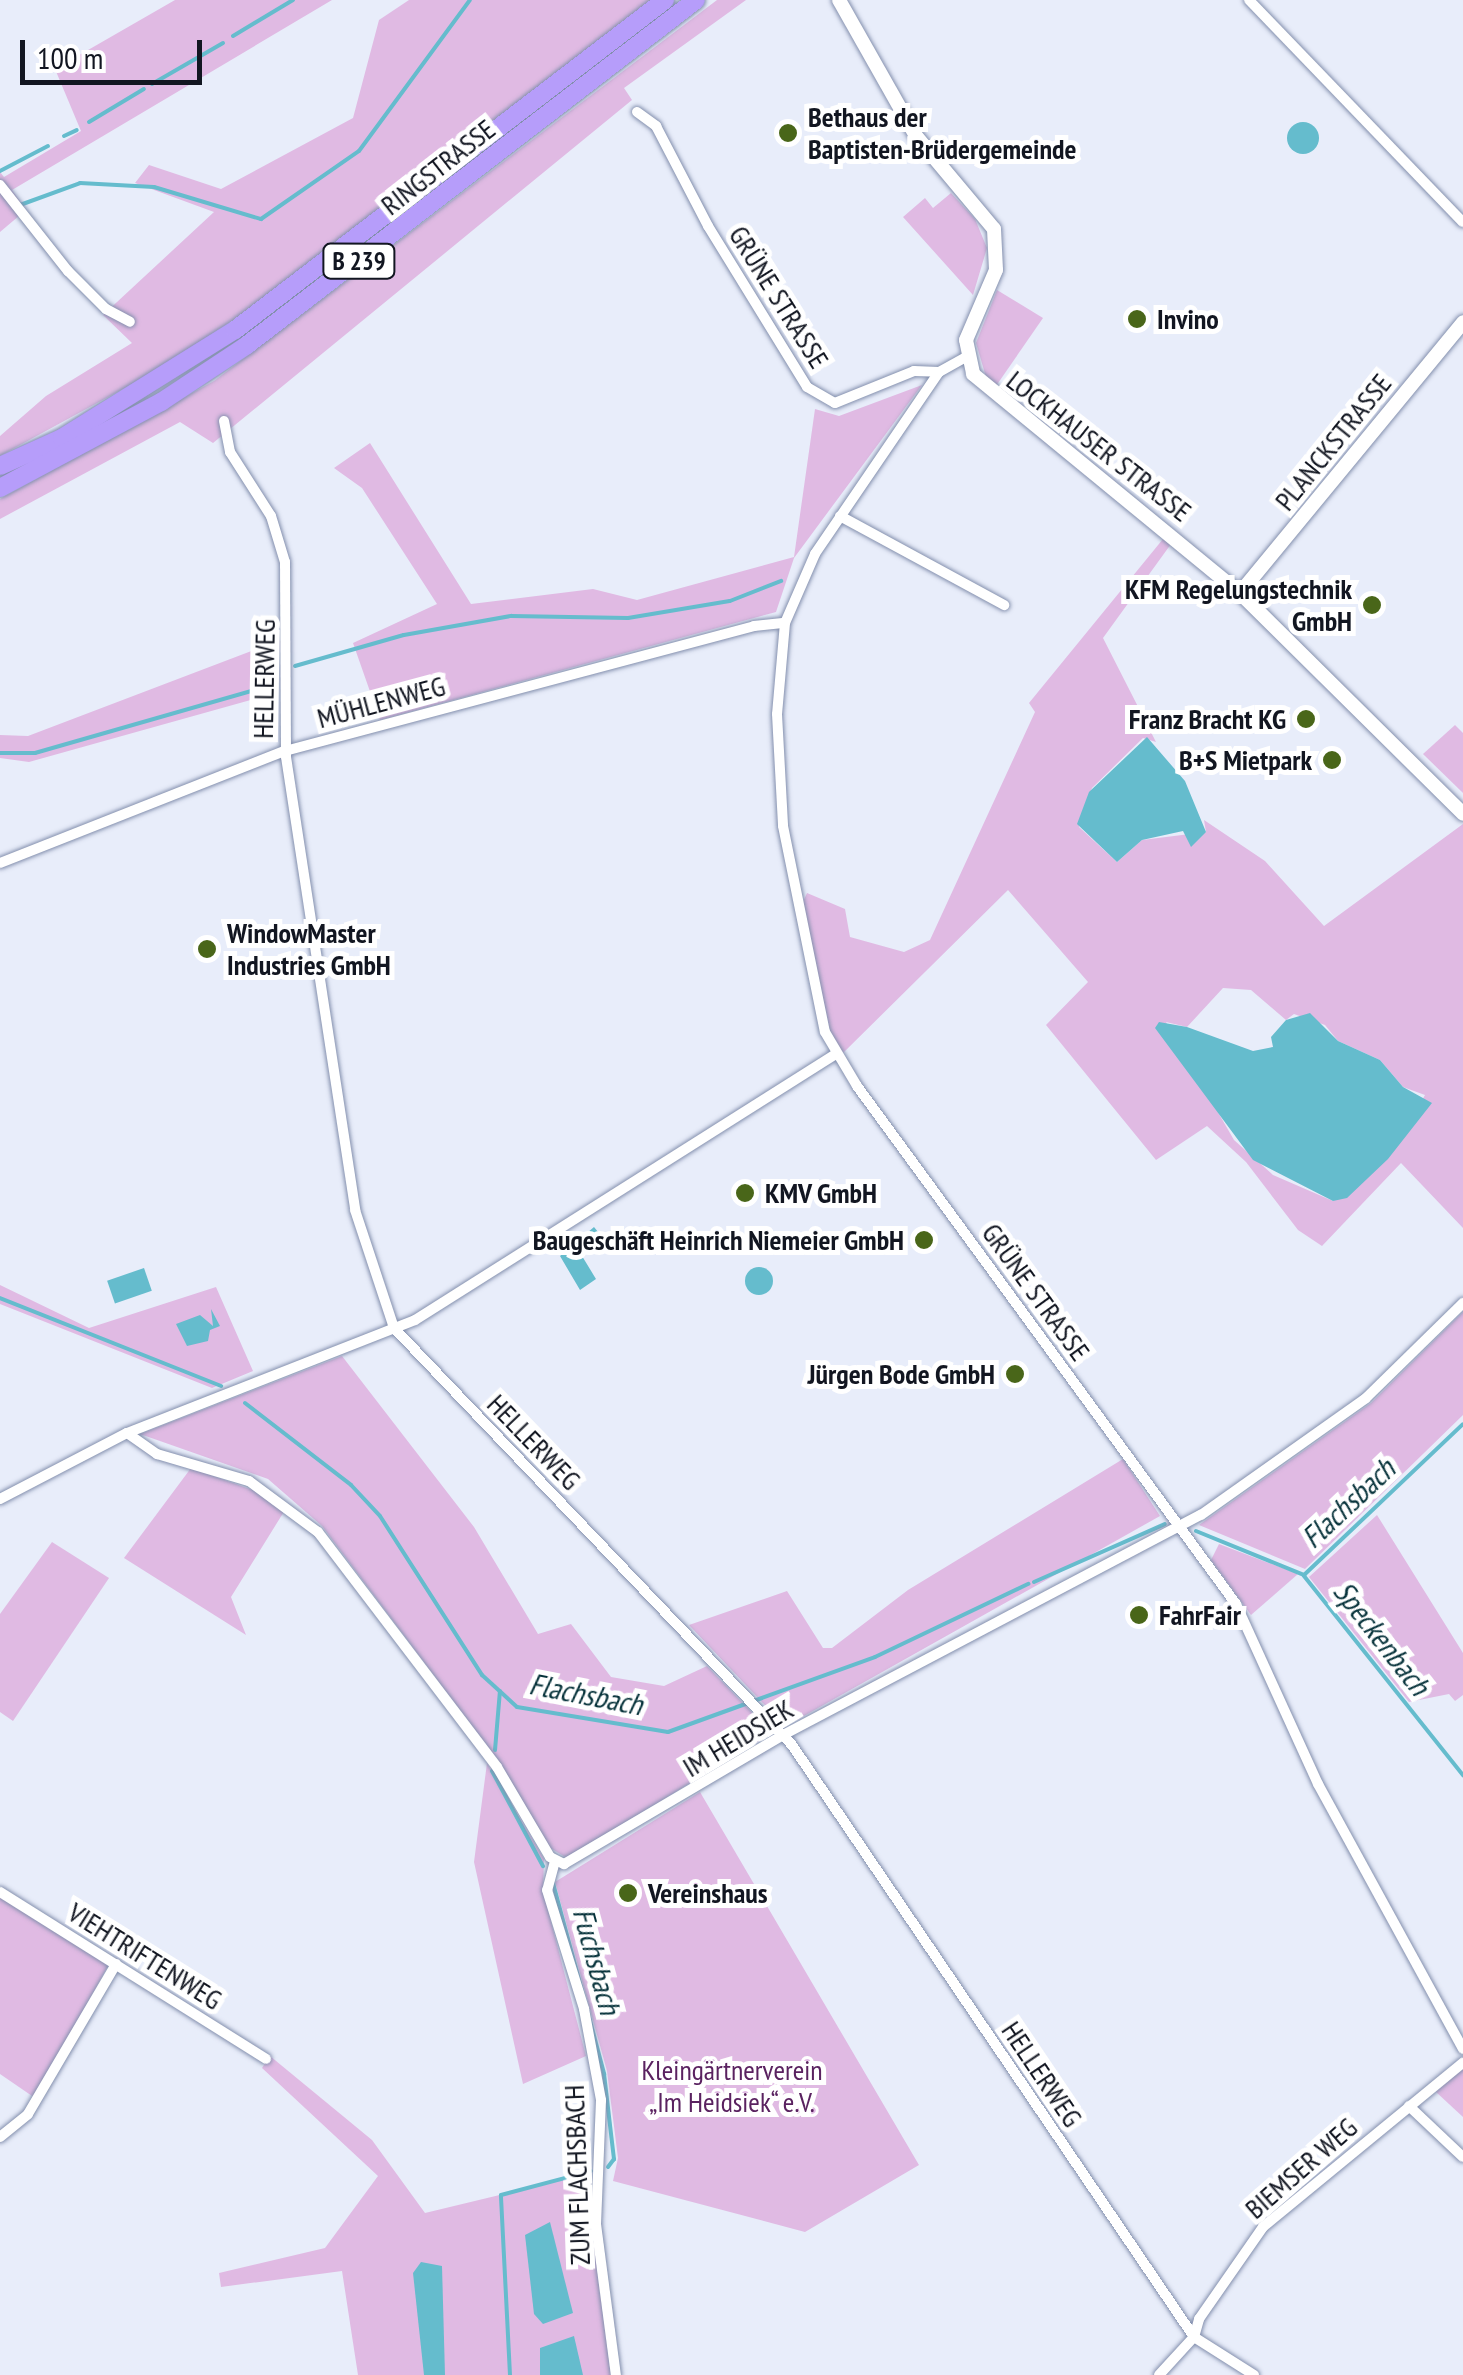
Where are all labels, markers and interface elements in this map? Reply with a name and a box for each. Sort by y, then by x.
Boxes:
scale bar [25,20,208,82]
text: 100 m [37,38,103,77]
place label: Bethaus der Baptisten-Brüdergemeinde [808,100,1076,166]
street label: RINGSTRASSE [374,112,502,222]
marker: Bethaus der Baptisten-Brüdergemeinde [777,122,799,144]
street label: GRÜNE STRASSE [722,220,836,374]
road number: B 239 [322,241,396,281]
place label: Invino [1157,302,1219,336]
marker: Invino [1126,308,1148,330]
street label: LOCKHAUSER STRASSE [1000,364,1198,528]
street label: PLANCKSTRASSE [1268,367,1398,517]
place label: KFM Regelungstechnik GmbH [1125,572,1352,638]
marker: KFM Regelungstechnik GmbH [1361,594,1383,616]
street label: HELLERWEG [246,619,282,739]
street label: MÜHLENWEG [314,669,448,735]
place label: Franz Bracht KG [1128,702,1286,736]
marker: Franz Bracht KG [1295,708,1317,730]
place label: B+S Mietpark [1179,743,1312,777]
marker: B+S Mietpark [1321,749,1343,771]
place label: WindowMaster Industries GmbH [227,916,391,982]
marker: WindowMaster Industries GmbH [196,938,218,960]
place label: KMV GmbH [765,1176,878,1210]
marker: KMV GmbH [734,1182,756,1204]
street label: GRÜNE STRASSE [975,1217,1097,1367]
place label: Baugeschäft Heinrich Niemeier GmbH [532,1223,904,1257]
marker: Baugeschäft Heinrich Niemeier GmbH [913,1229,935,1251]
place label: Jürgen Bode GmbH [807,1357,995,1391]
marker: Jürgen Bode GmbH [1004,1363,1026,1385]
street label: HELLERWEG [480,1387,588,1497]
water label: Flachsbach [1294,1451,1402,1555]
water label: Speckenbach [1326,1574,1438,1702]
place label: FahrFair [1159,1598,1241,1632]
marker: FahrFair [1128,1604,1150,1626]
water label: Flachsbach [526,1665,646,1723]
street label: IM HEIDSIEK [677,1692,799,1784]
place label: Vereinshaus [648,1876,768,1910]
marker: Vereinshaus [617,1882,639,1904]
street label: VIEHTRIFTENWEG [62,1895,228,2017]
water label: Fuchsbach [566,1904,628,2018]
street label: HELLERWEG [995,2015,1089,2133]
park label: Kleingärtnerverein „Im Heidsiek“ e.V. [641,2053,823,2119]
street label: ZUM FLACHSBACH [557,2084,597,2266]
street label: BIEMSER WEG [1238,2110,1364,2226]

